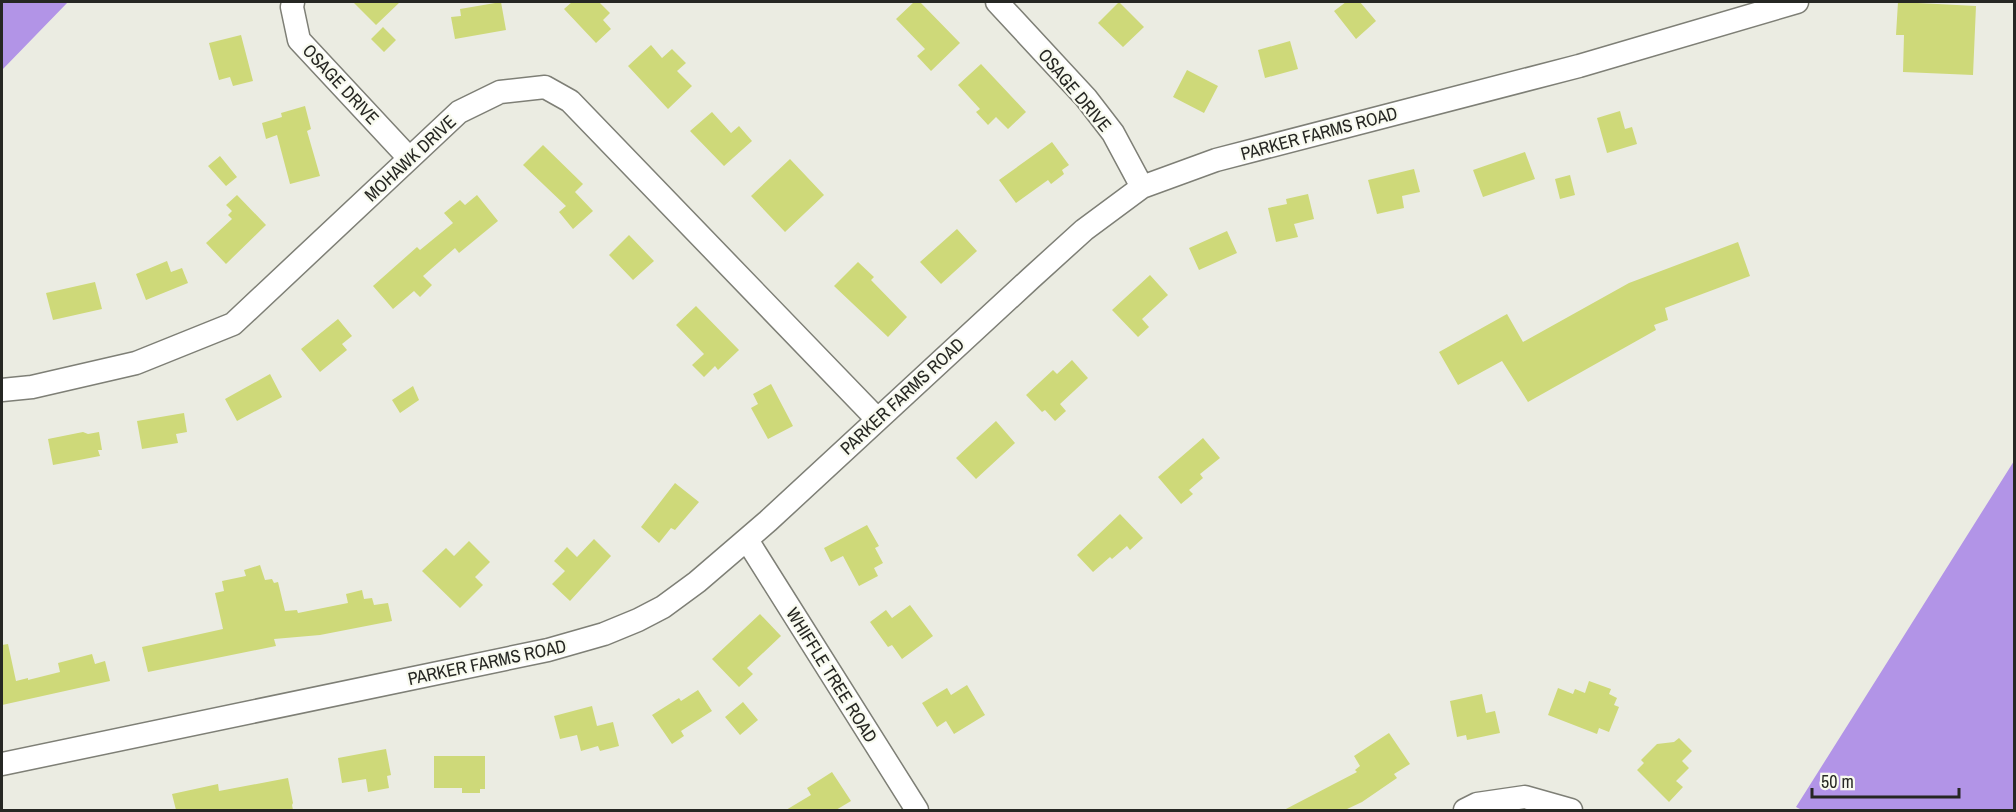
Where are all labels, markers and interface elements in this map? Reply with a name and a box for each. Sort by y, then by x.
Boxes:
street label: OSAGE DRIVE [297,38,385,130]
street label: OSAGE DRIVE [1033,43,1117,137]
street label: PARKER FARMS ROAD [1238,100,1400,166]
street label: MOHAWK DRIVE [359,109,461,207]
street label: PARKER FARMS ROAD [834,332,970,460]
street label: WHIFFLE TREE ROAD [780,603,884,747]
street label: PARKER FARMS ROAD [405,633,569,691]
scale bar [1812,761,1959,799]
text: 50 m [1821,769,1854,794]

